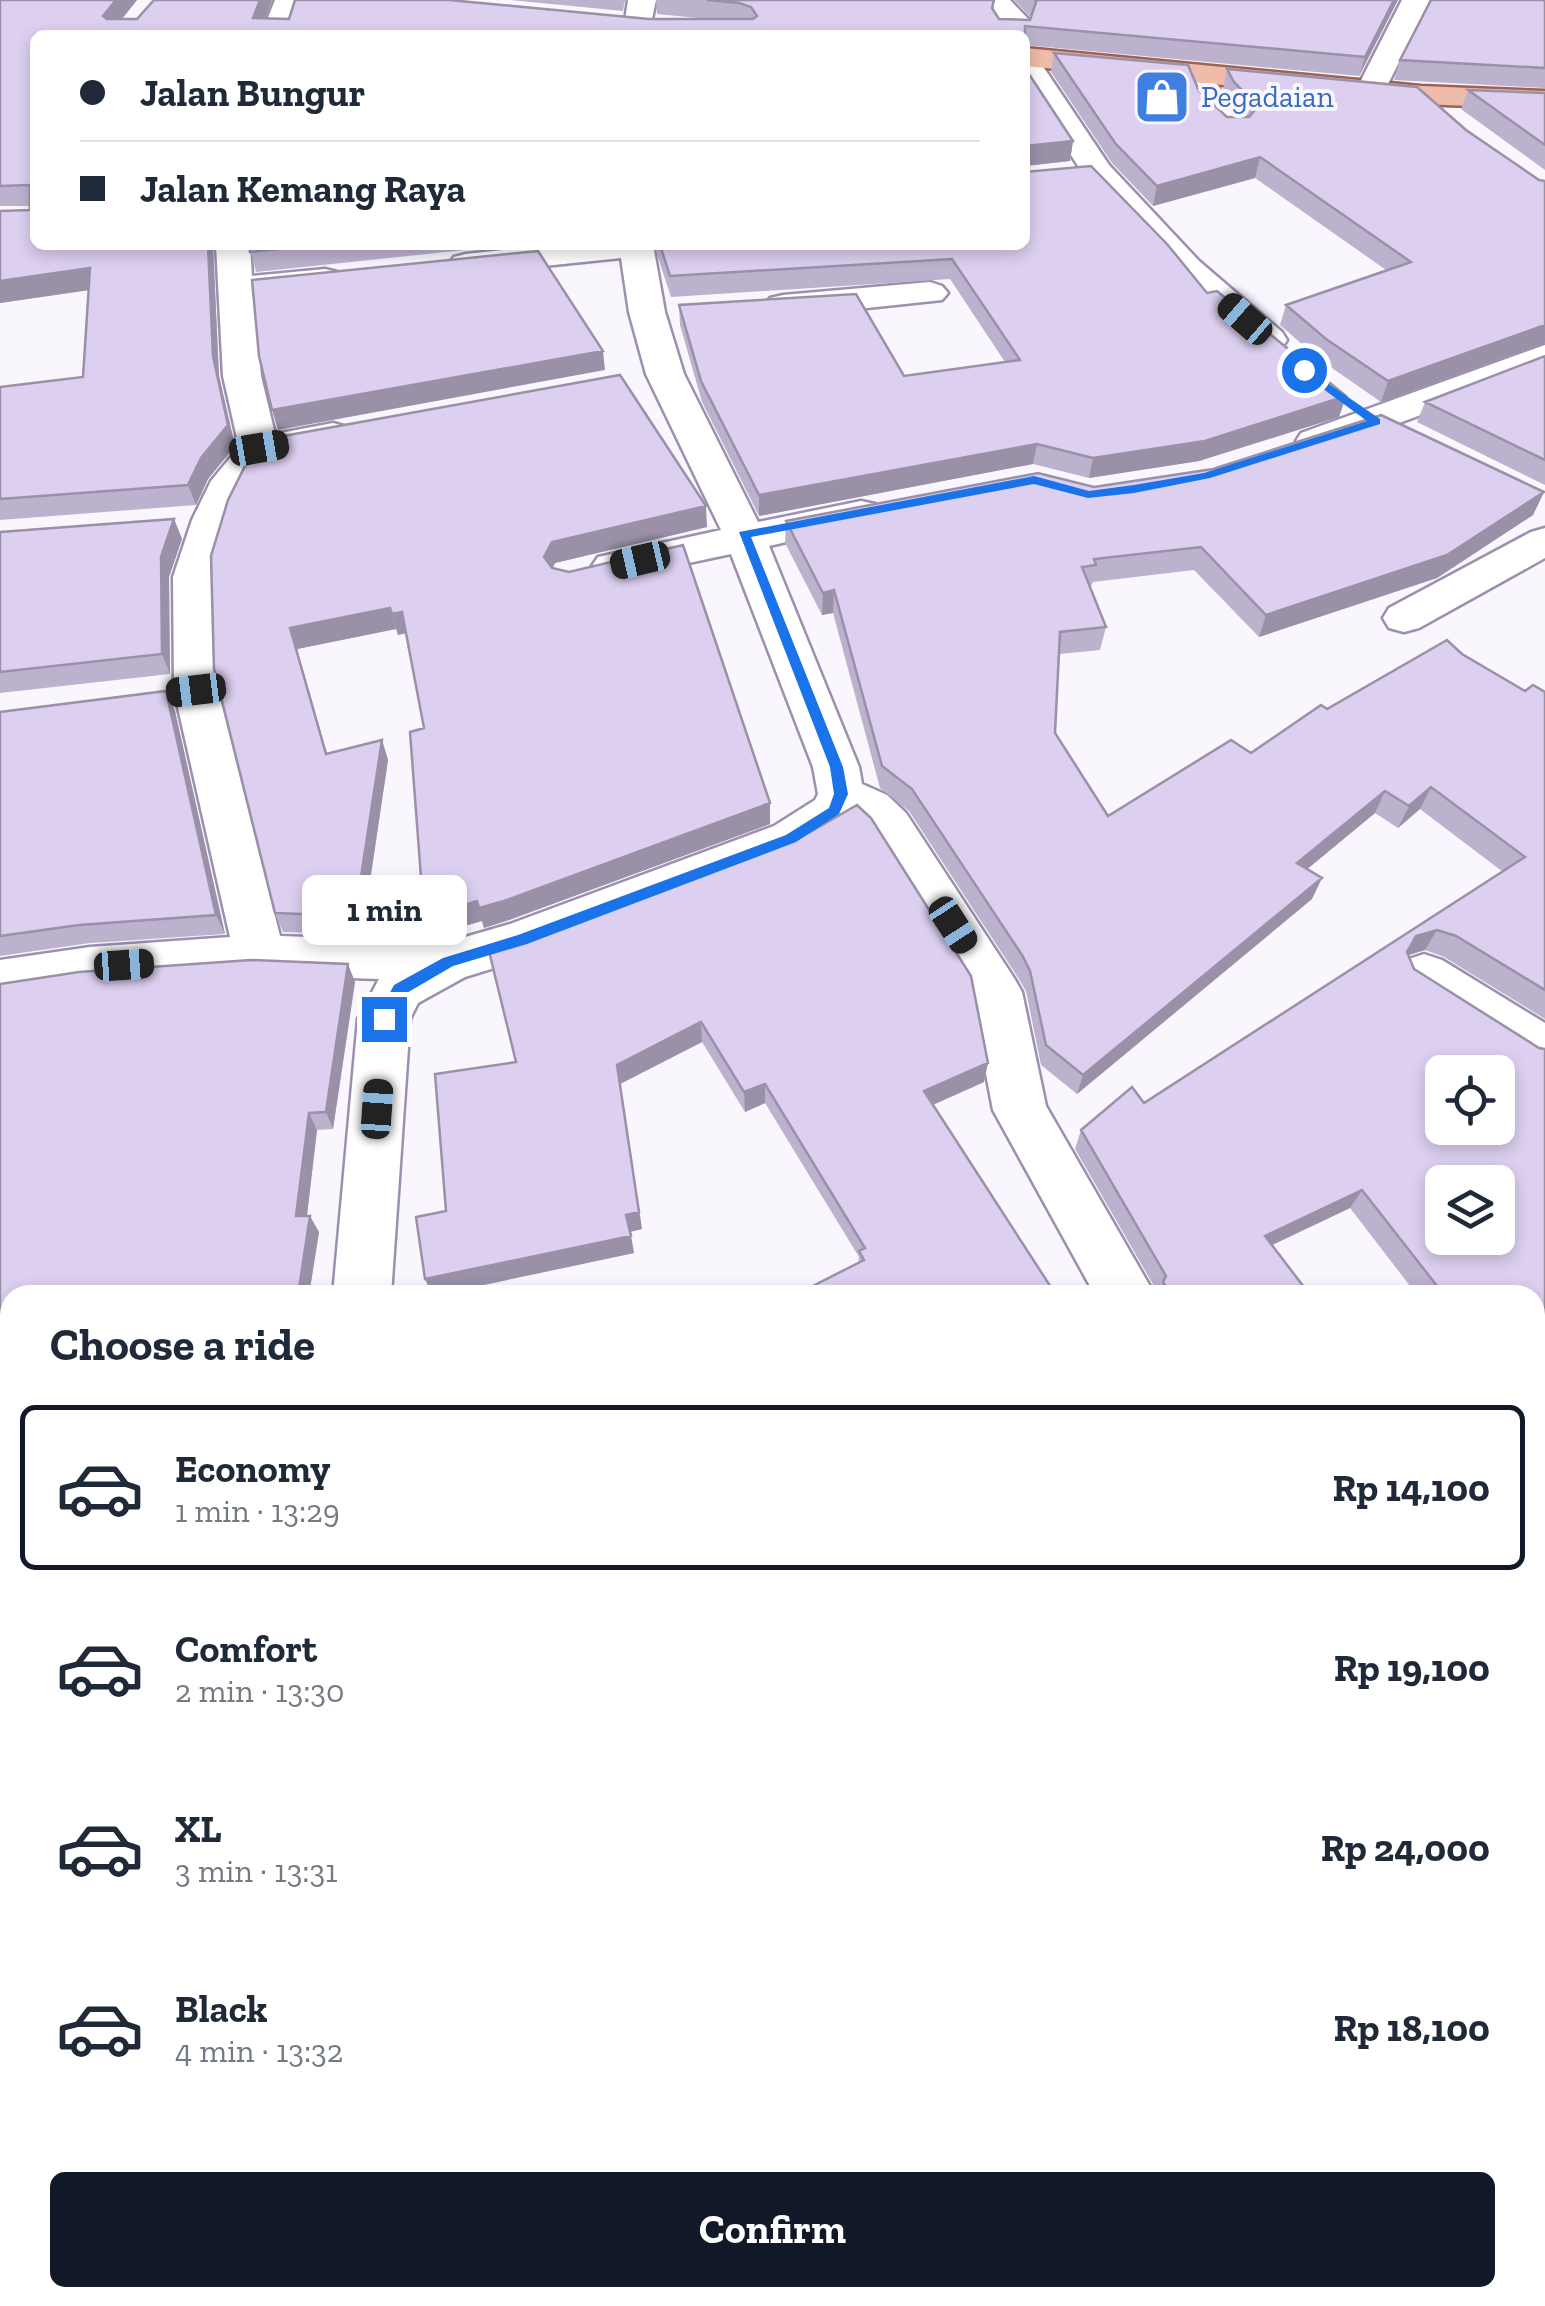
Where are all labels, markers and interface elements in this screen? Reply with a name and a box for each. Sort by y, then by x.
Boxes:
shop icon: Pegadaian [1132,67,1192,127]
text: Jalan Bungur [140,70,365,116]
place label: Pegadaian [1201,79,1334,115]
text: Jalan Kemang Raya [140,166,466,212]
car [1213,288,1277,350]
route start [1282,348,1327,393]
car [227,428,291,468]
car [607,539,673,581]
car [164,671,228,709]
callout: 1 min [302,874,466,944]
text: 1 min [347,891,422,929]
car [924,892,982,958]
car [93,948,155,982]
route end [362,997,407,1042]
map controls [1425,1055,1515,1255]
button: locate [1425,1055,1515,1145]
car [360,1078,394,1140]
button: layers [1425,1165,1515,1255]
text: Choose a ride [50,1318,315,1372]
icon: car [55,1443,145,1533]
text: Economy [175,1446,330,1492]
text: Rp 14,100 [1332,1465,1490,1511]
text: 1 min · 13:29 [175,1492,340,1530]
icon: car [55,1623,145,1713]
text: Comfort [175,1626,317,1672]
text: Rp 19,100 [1334,1645,1490,1691]
text: 2 min · 13:30 [175,1672,344,1710]
icon: car [55,1803,145,1893]
text: XL [175,1806,222,1852]
text: Rp 24,000 [1321,1825,1490,1871]
text: 3 min · 13:31 [175,1852,337,1890]
icon: car [55,1983,145,2073]
text: Black [175,1986,268,2032]
text: Rp 18,100 [1334,2005,1490,2051]
text: 4 min · 13:32 [175,2032,343,2070]
button: Confirm [50,2172,1495,2287]

